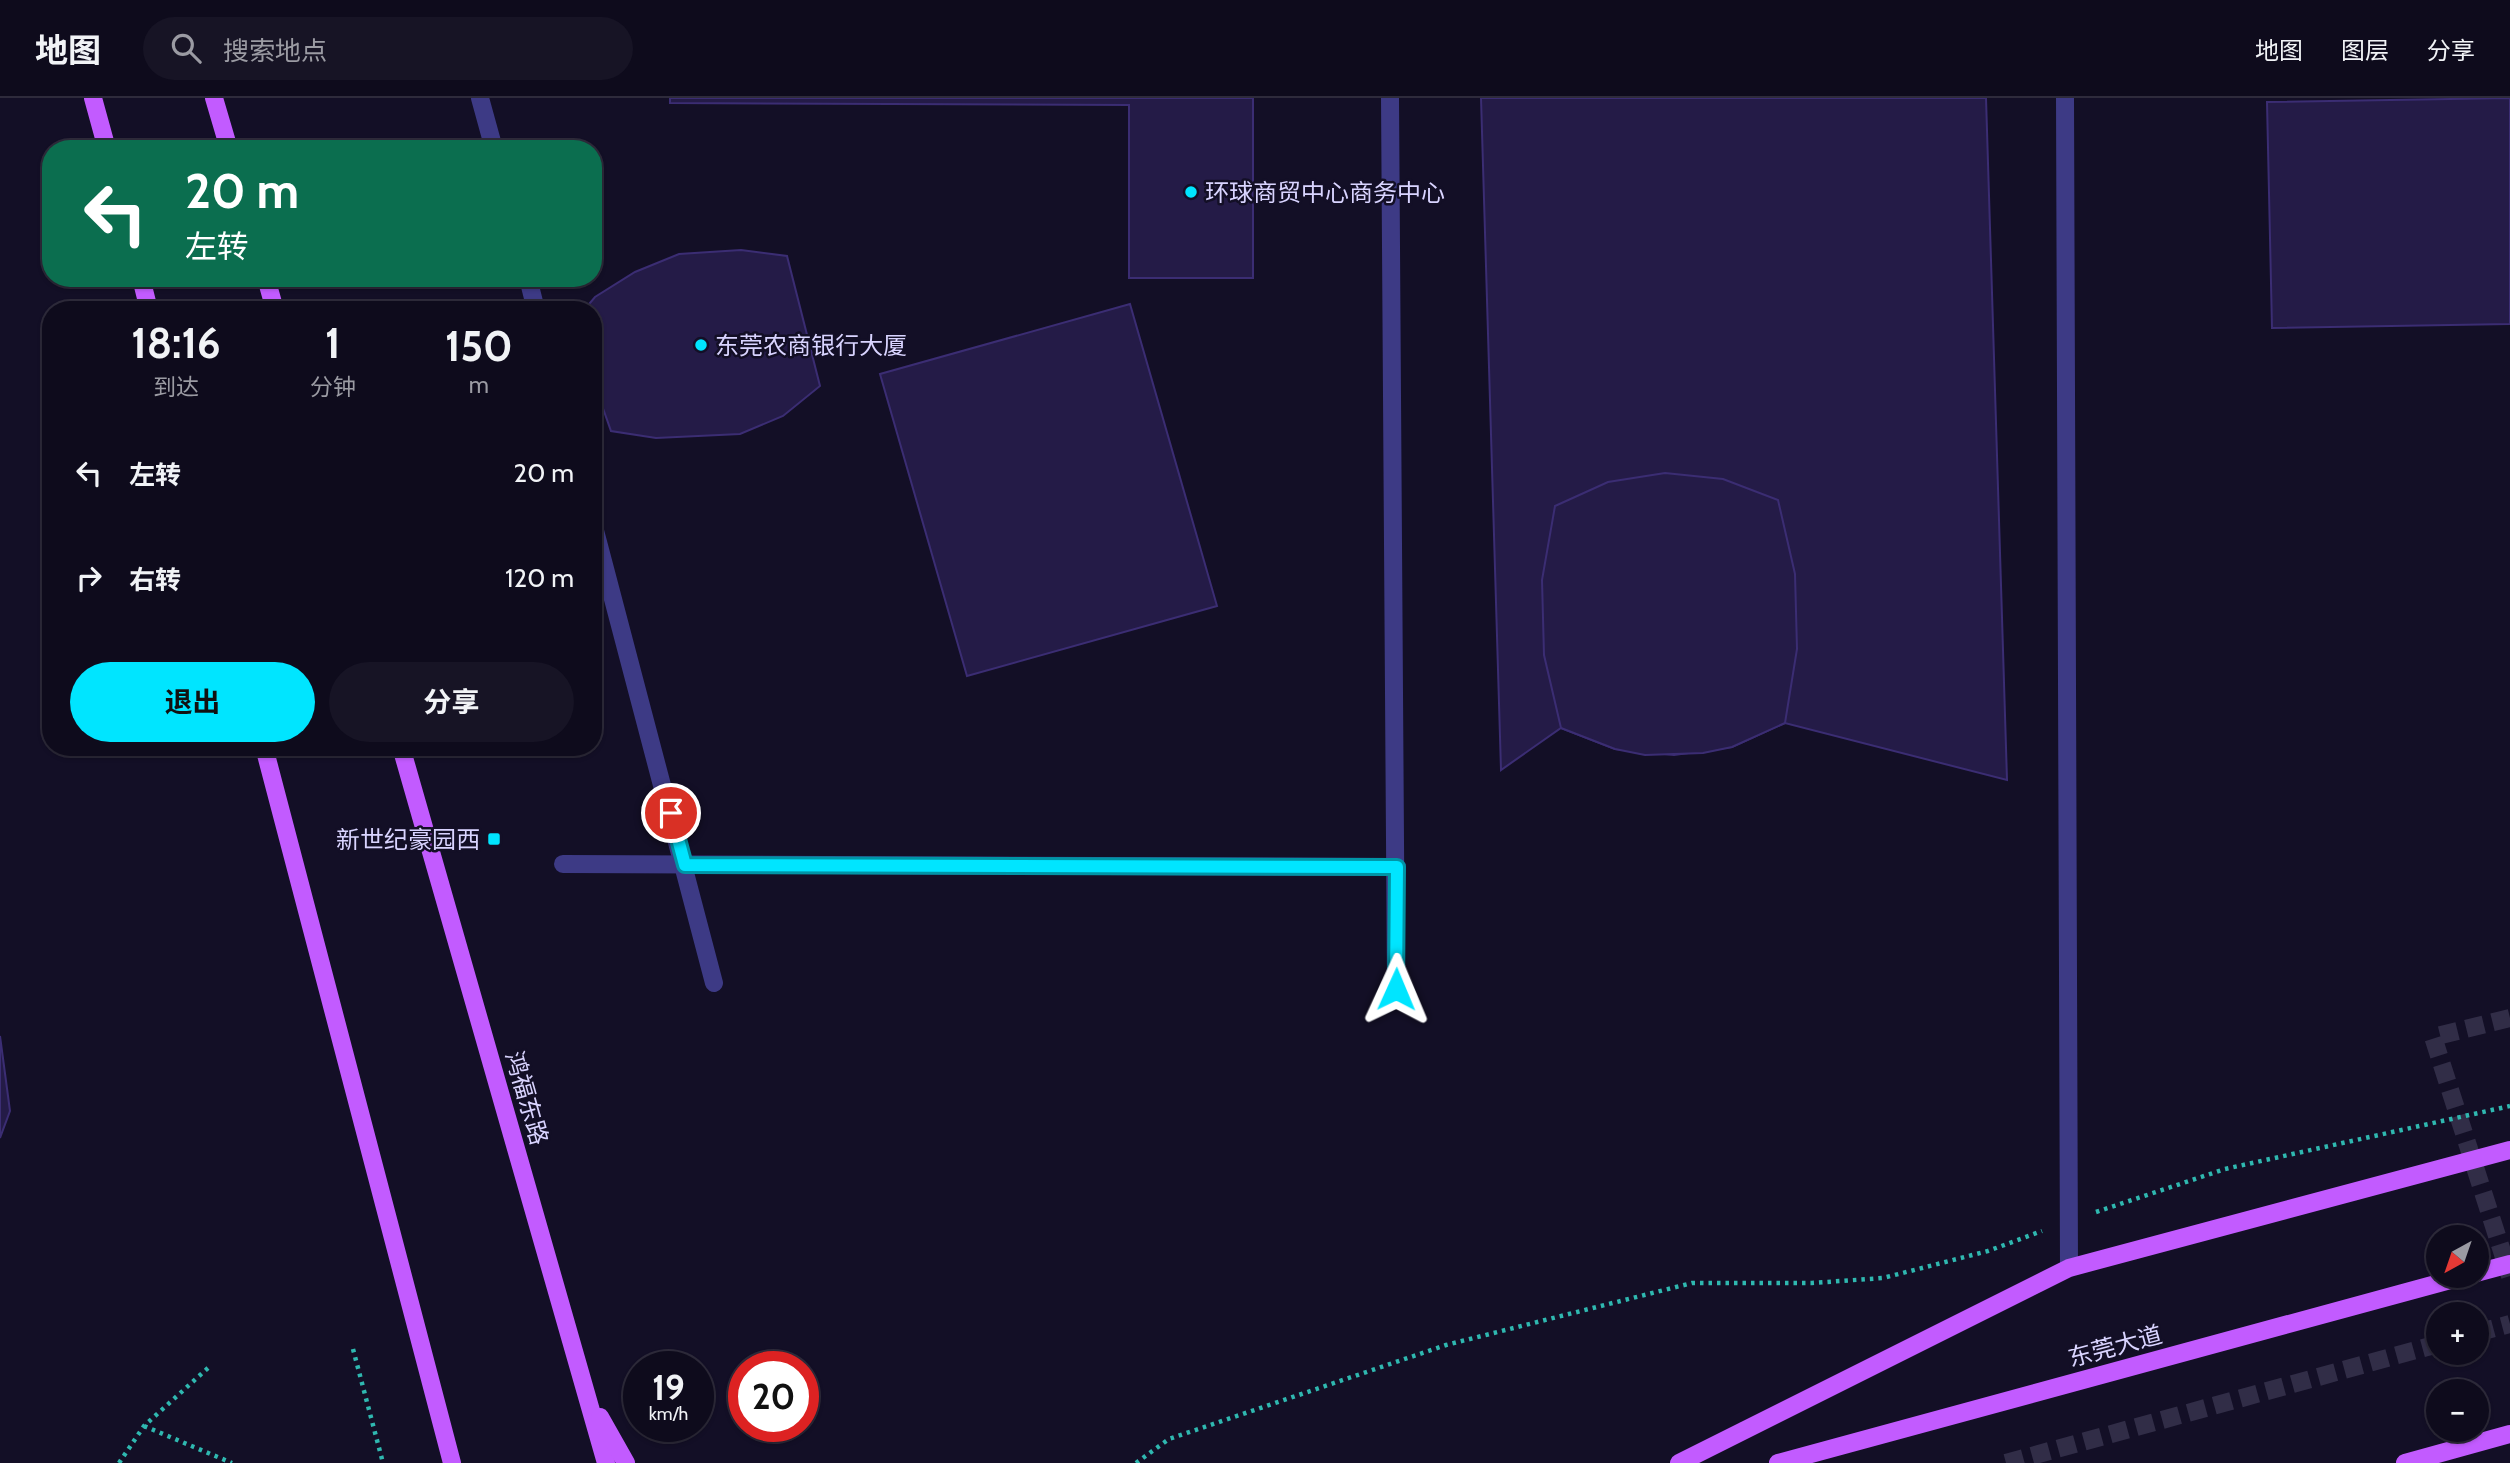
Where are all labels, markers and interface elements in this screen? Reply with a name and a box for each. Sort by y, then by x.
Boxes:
search box [143,17,633,80]
icon: search [167,29,205,67]
text: 地图 [35,30,101,70]
text: 搜索地点 [223,35,327,67]
text: 地图 [2255,36,2303,65]
text: 图层 [2341,36,2389,65]
text: 分享 [2427,36,2475,65]
text: 20 m [185,161,299,220]
icon: left [70,168,161,259]
place label: 环球商贸中心商务中心 [1205,178,1445,207]
marker: 环球商贸中心商务中心 [1183,184,1199,200]
text: 左转 [185,227,249,266]
text: 18:16 [131,317,221,369]
text: 1 [325,317,341,369]
text: 150 [445,320,513,372]
place label: 东莞农商银行大厦 [715,331,907,360]
marker: 东莞农商银行大厦 [693,337,709,353]
text: m [469,371,489,399]
text: 到达 [153,373,199,401]
text: 分钟 [310,373,356,401]
icon: left [70,454,108,492]
text: 20 m [514,457,574,489]
text: 左转 [129,459,181,491]
icon: right [70,559,108,597]
text: 120 m [505,562,574,594]
text: 右转 [129,564,181,596]
button: 退出 [70,662,315,742]
button: 分享 [329,662,574,742]
pin [641,783,701,843]
icon: arrive [652,794,690,832]
place label: 新世纪豪园西 [336,825,480,854]
marker: 新世纪豪园西 [486,831,502,847]
position arrow [1359,952,1433,1026]
street label: 鸿福东路 [500,1048,554,1148]
north arrow [2426,1225,2488,1288]
map controls [2426,1225,2489,1442]
button: + [2426,1302,2489,1365]
street label: 东莞大道 [2065,1320,2165,1372]
speed limit sign: 20 [728,1351,819,1442]
text: 19 [652,1366,685,1409]
button: − [2426,1379,2489,1442]
text: km/h [649,1403,688,1425]

